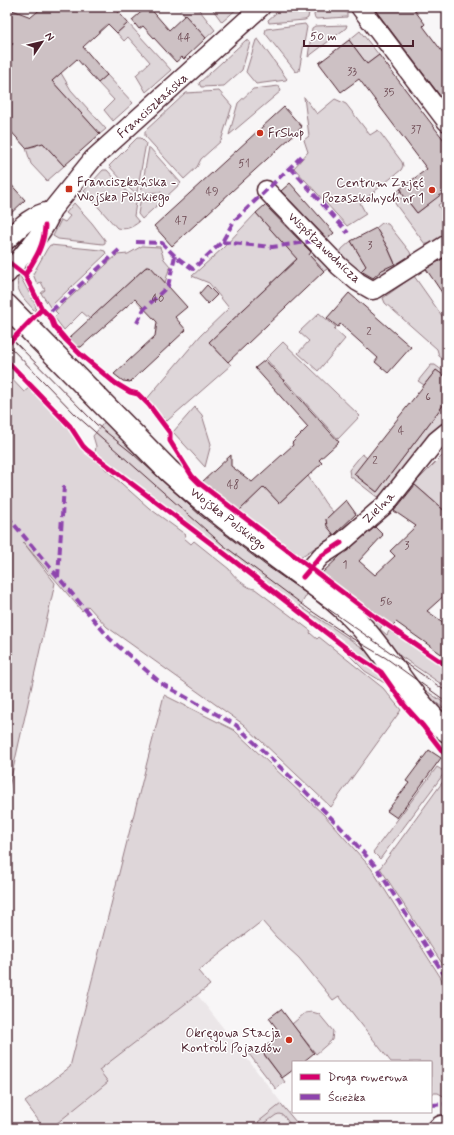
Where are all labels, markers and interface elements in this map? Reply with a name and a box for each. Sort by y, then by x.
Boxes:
north arrow [22,22,62,62]
scale bar [304,22,413,48]
text: 50 m [310,29,337,45]
text: N [42,30,57,44]
house number: 44 [177,31,191,45]
house number: 33 [347,65,357,79]
street label: Franciszkańska [114,69,192,142]
house number: 35 [384,86,395,100]
house number: 37 [411,123,422,137]
place label: FrShop [268,125,304,142]
marker: FrShop [255,128,265,138]
house number: 51 [238,157,250,171]
place label: Franciszkańska - Wojska Polskiego [77,174,177,207]
place label: Centrum Zajęć Pozaszkolnych nr 1 [322,175,424,207]
marker: Franciszkańska - Wojska Polskiego [64,184,74,194]
house number: 49 [206,185,218,199]
marker: Centrum Zajęć Pozaszkolnych nr 1 [427,185,437,195]
street label: Współzawodnicza [284,209,364,287]
house number: 47 [175,214,187,228]
house number: 3 [368,239,373,253]
house number: 40 [152,292,164,306]
house number: 2 [366,325,372,339]
house number: 6 [425,390,431,404]
house number: 4 [398,424,405,438]
house number: 2 [372,454,378,468]
house number: 48 [227,478,239,492]
street label: Wojska Polskiego [186,484,270,555]
street label: Zielna [359,488,399,528]
house number: 3 [405,539,410,553]
house number: 1 [343,558,348,572]
house number: 56 [380,595,392,609]
place label: Okręgowa Stacja Kontroli Pojazdów [181,1025,281,1057]
marker: Okręgowa Stacja Kontroli Pojazdów [284,1035,294,1045]
legend [292,1061,432,1113]
text: Droga rowerowa [328,1070,408,1086]
text: Ścieżka [328,1090,366,1106]

